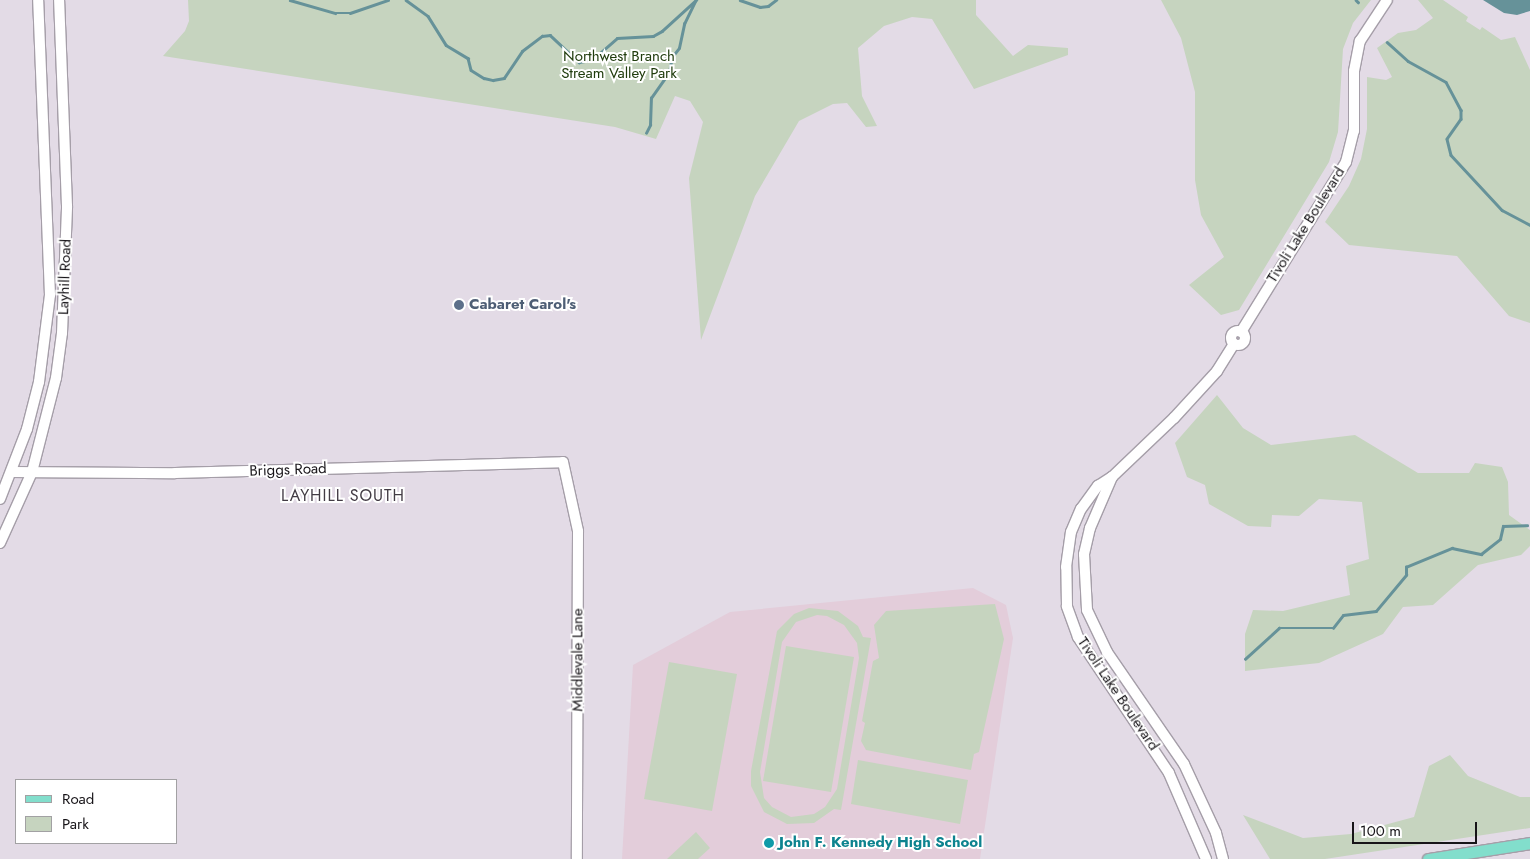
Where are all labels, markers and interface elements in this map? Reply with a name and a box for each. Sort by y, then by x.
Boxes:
park label: Northwest Branch Stream Valley Park [561,47,677,82]
street label: Tivoli Lake Boulevard [1263,164,1349,286]
street label: Layhill Road [55,239,75,315]
place label: Cabaret Carol's [469,296,576,314]
marker: Cabaret Carol's [453,299,465,311]
street label: Briggs Road [249,460,327,480]
district label: LAYHILL SOUTH [279,486,407,506]
street label: Middlevale Lane [569,608,587,712]
street label: Tivoli Lake Boulevard [1073,634,1163,754]
legend [15,779,178,844]
text: Road [62,788,94,810]
scale bar [1355,812,1480,844]
text: Park [62,813,89,835]
text: 100 m [1360,820,1401,842]
place label: John F. Kennedy High School [779,834,982,852]
marker: John F. Kennedy High School [763,837,775,849]

